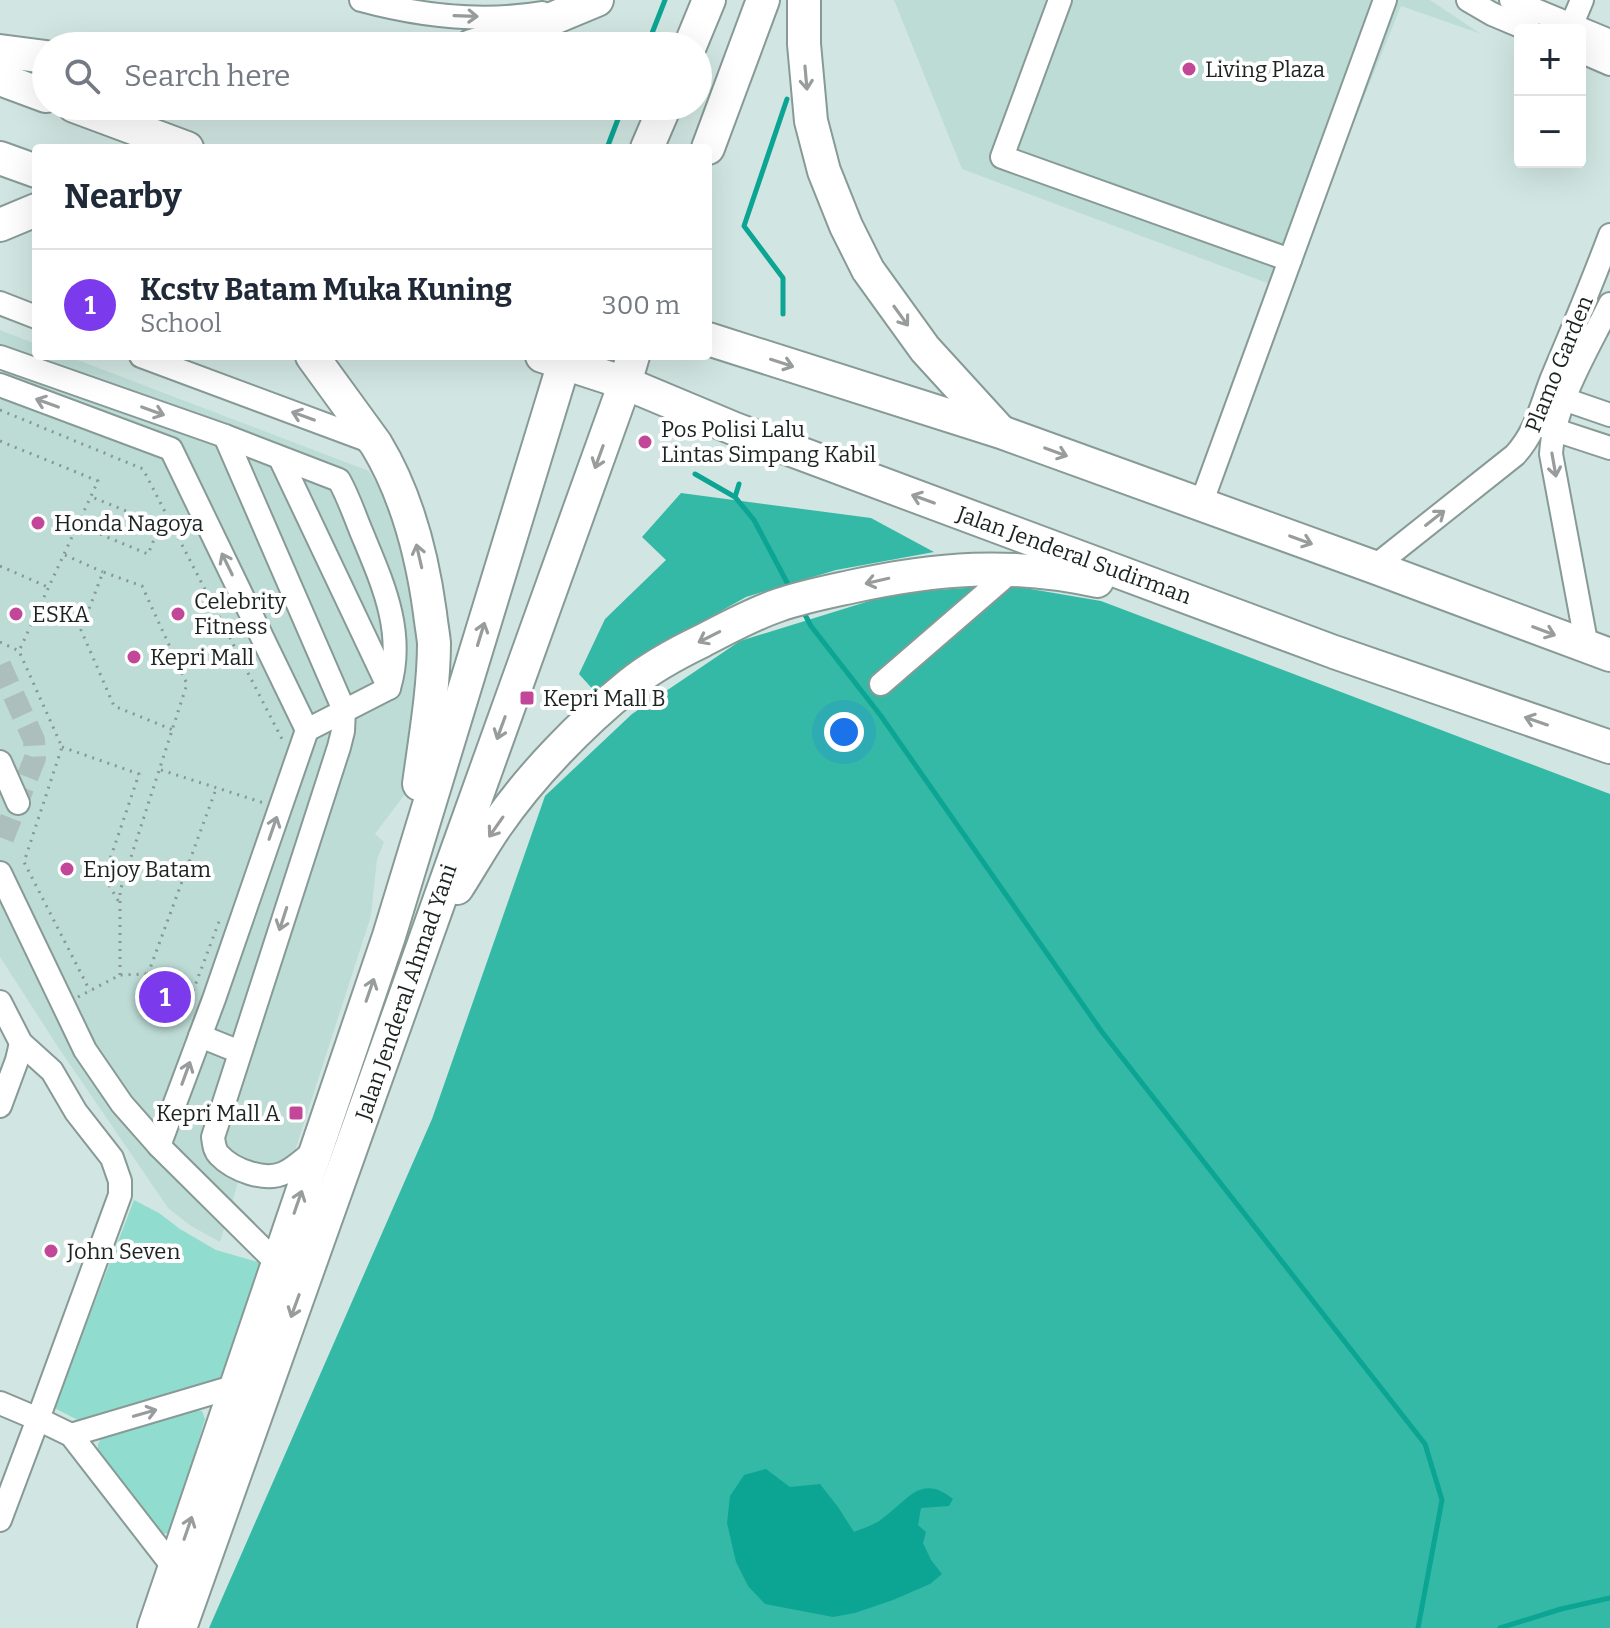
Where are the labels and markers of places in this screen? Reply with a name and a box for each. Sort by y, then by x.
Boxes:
place label: Living Plaza [1205,56,1325,83]
marker: Living Plaza [1180,60,1198,78]
place label: Pos Polisi Lalu Lintas Simpang Kabil [661,416,876,468]
marker: Pos Polisi Lalu Lintas Simpang Kabil [636,433,654,451]
place label: Honda Nagoya [54,510,203,537]
marker: Honda Nagoya [29,514,47,532]
place label: Celebrity Fitness [194,588,286,640]
place label: ESKA [32,601,90,628]
marker: ESKA [7,605,25,623]
marker: Celebrity Fitness [169,605,187,623]
place label: Kepri Mall [150,644,254,671]
marker: Kepri Mall [125,648,143,666]
place label: Kepri Mall B [543,685,666,712]
marker: Kepri Mall B [518,689,536,707]
place label: Enjoy Batam [83,856,211,883]
marker: Enjoy Batam [58,860,76,878]
pin: 1 [139,967,191,1027]
place label: Kepri Mall A [156,1100,280,1127]
marker: Kepri Mall A [287,1104,305,1122]
place label: John Seven [66,1238,180,1265]
marker: John Seven [42,1242,60,1260]

